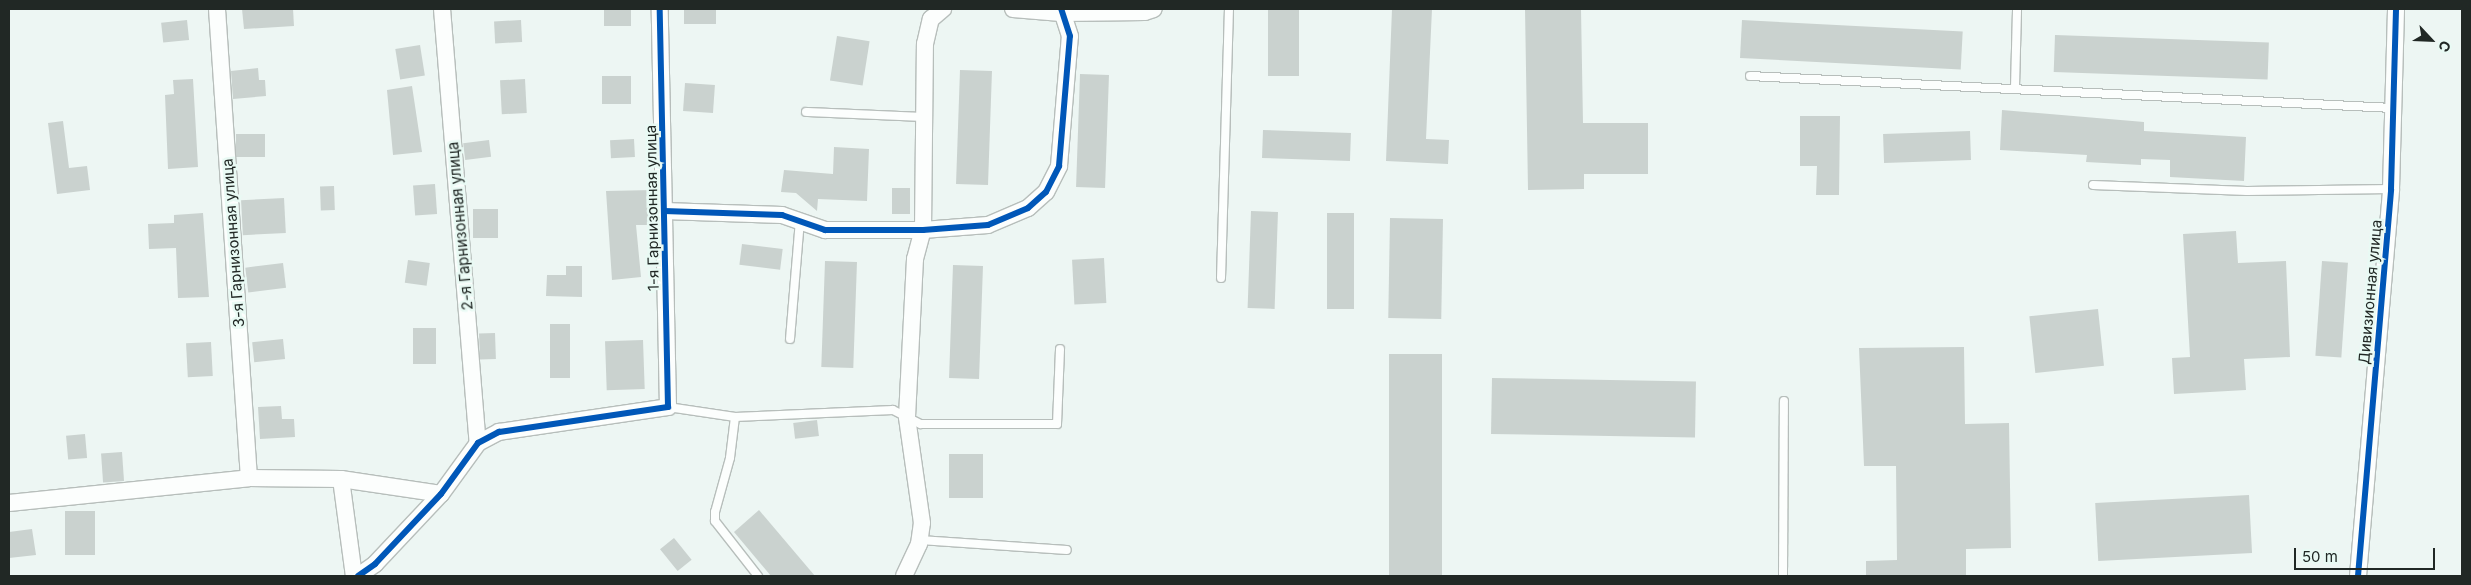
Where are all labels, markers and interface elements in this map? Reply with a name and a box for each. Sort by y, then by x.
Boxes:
north arrow [2406,15,2456,65]
text: С [2435,38,2455,55]
street label: 1-я Гарнизонная улица [642,125,662,291]
street label: 2-я Гарнизонная улица [444,141,476,311]
street label: 3-я Гарнизонная улица [218,158,248,328]
street label: Дивизионная улица [2355,219,2385,365]
scale bar [2296,538,2437,570]
text: 50 m [2302,547,2338,566]

